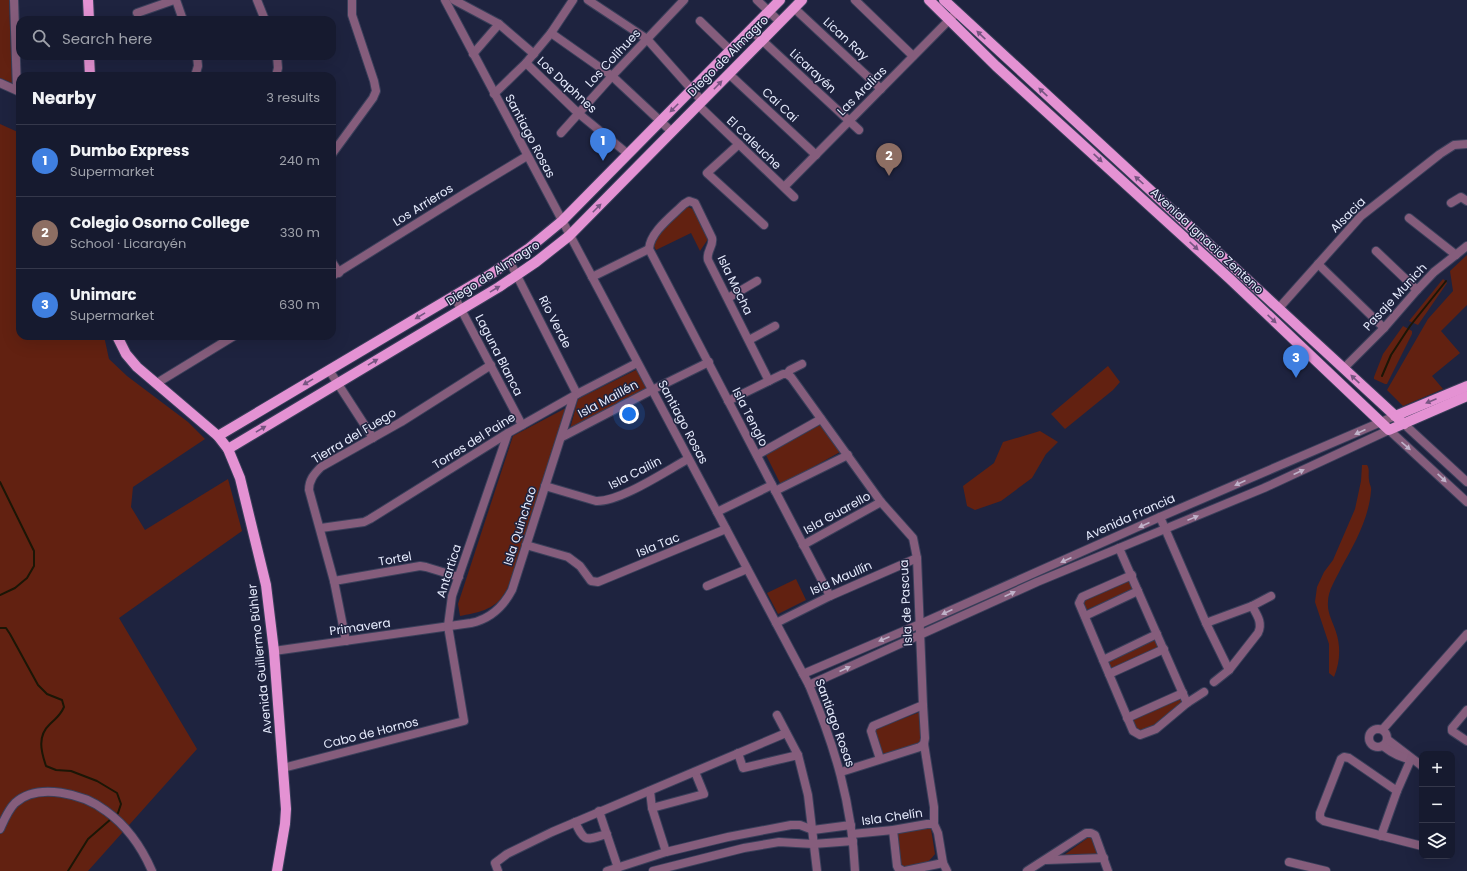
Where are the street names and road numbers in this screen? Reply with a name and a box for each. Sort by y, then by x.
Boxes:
street label: Diego de Almagro [683,11,772,100]
street label: Lican Ray [820,13,873,64]
street label: Los Colihues [581,25,644,91]
street label: Licarayén [786,45,840,97]
street label: Los Daphnes [534,52,601,117]
street label: Las Aralias [833,62,890,119]
street label: Cai Cai [758,83,802,126]
street label: Santiago Rosas [501,91,560,181]
street label: El Caleuche [723,112,785,173]
street label: Los Arrieros [389,179,456,230]
street label: Avenida Ignacio Zenteno [1147,184,1268,298]
street label: Alsacia [1326,193,1369,236]
street label: Diego de Almagro [443,236,543,309]
street label: Isla Mocha [714,252,757,318]
street label: Pasaje Munich [1359,259,1430,334]
street label: Río Verde [535,293,576,351]
street label: Laguna Blanca [472,311,527,399]
street label: Isla Maillén [575,376,641,422]
street label: Santiago Rosas [654,377,713,467]
street label: Isla Tenglo [728,384,773,449]
street label: Tierra del Fuego [308,403,399,468]
street label: Torres del Paine [429,408,518,473]
street label: Isla Cailin [605,452,664,493]
street label: Isla Quinchao [499,484,540,567]
street label: Isla Guarello [800,487,874,538]
street label: Avenida Francia [1082,489,1178,544]
street label: Isla Tac [634,528,682,561]
street label: Antartica [432,542,465,600]
street label: Tortel [377,547,413,570]
street label: Isla Maullín [807,556,874,599]
street label: Isla de Pascua [895,559,916,647]
street label: Avenida Guillermo Bühler [243,583,276,735]
street label: Primavera [328,614,392,639]
street label: Santiago Rosas [812,676,859,769]
street label: Cabo de Hornos [322,713,420,753]
street label: Isla Chelín [860,804,924,829]

